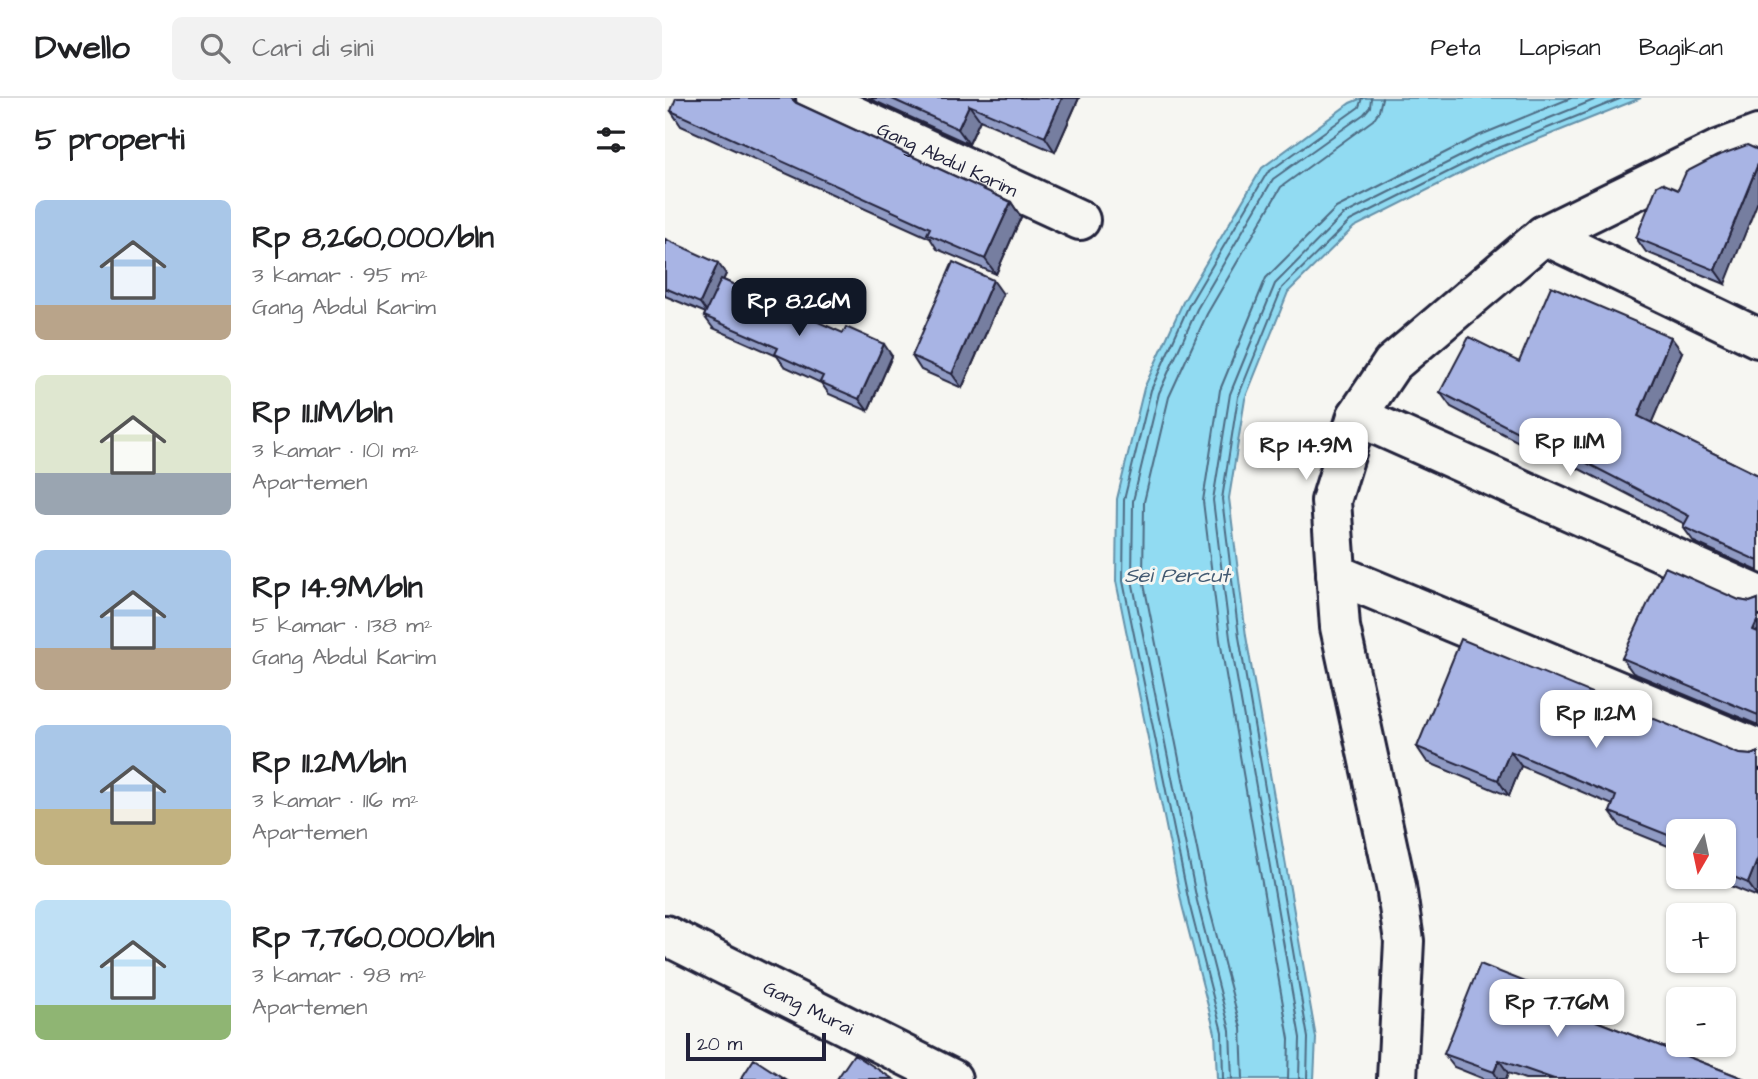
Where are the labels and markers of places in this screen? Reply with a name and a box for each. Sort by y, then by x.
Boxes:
pin: Rp 8.26M [727,278,871,338]
pin: Rp 11.1M [1498,418,1642,478]
pin: Rp 14.9M [1234,422,1378,482]
pin: Rp 11.2M [1524,690,1668,750]
pin: Rp 7.76M [1485,979,1629,1039]

